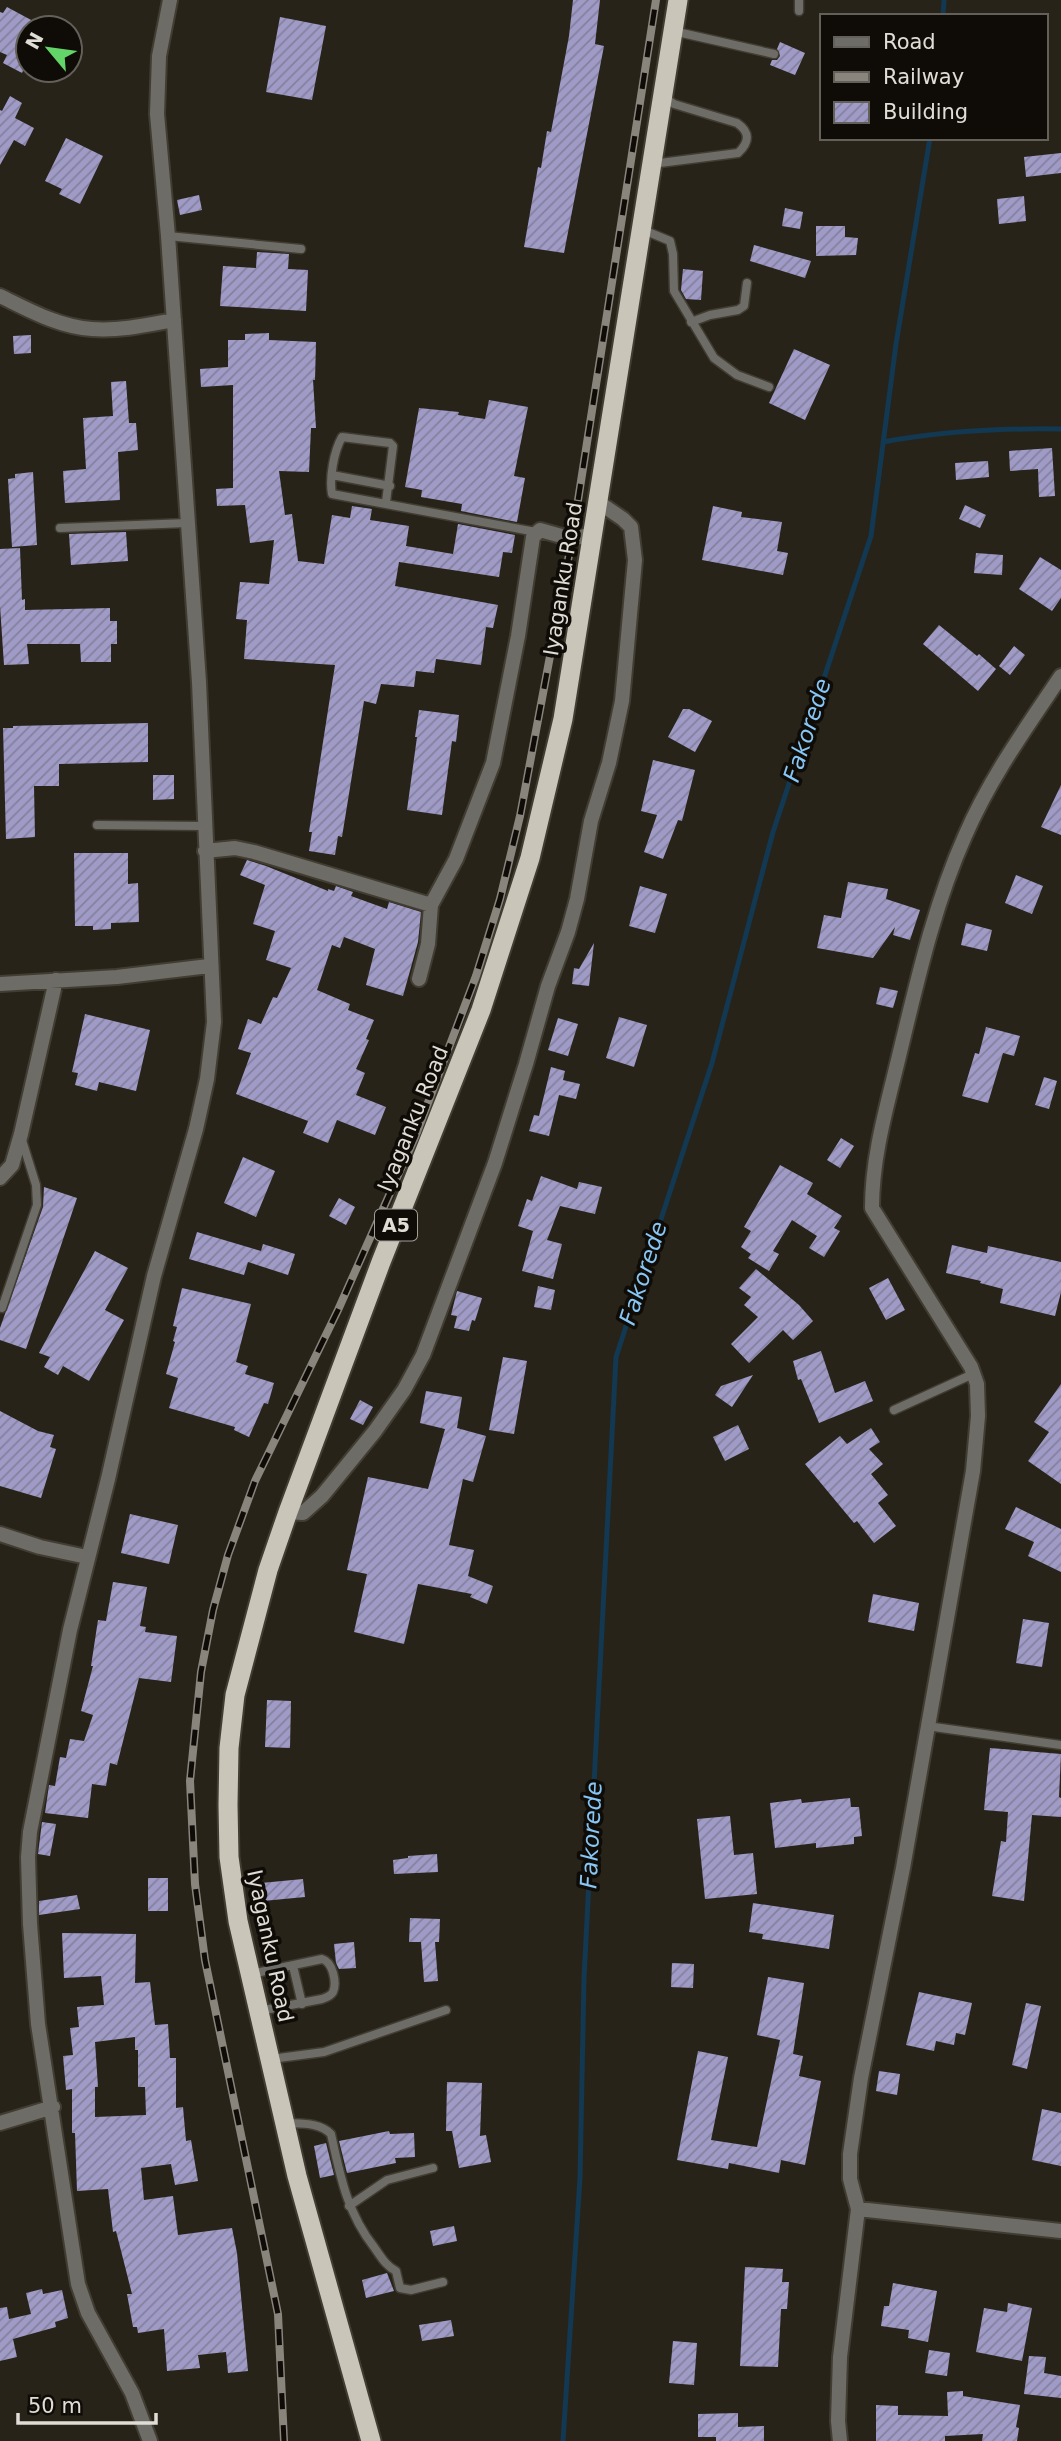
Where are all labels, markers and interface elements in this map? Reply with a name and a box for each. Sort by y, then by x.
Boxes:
north arrow [14,14,84,84]
legend [820,14,1047,140]
text: N [21,28,48,53]
text: Road [883,30,936,54]
text: Railway [883,65,964,89]
text: Building [883,100,968,124]
street label: Iyaganku Road [539,500,587,658]
water label: Fakorede [778,675,836,785]
street label: Iyaganku Road [373,1043,453,1195]
road number: A5 [375,1210,417,1240]
water label: Fakorede [614,1218,672,1328]
water label: Fakorede [575,1781,607,1889]
street label: Iyaganku Road [242,1868,298,2024]
scale bar [18,2382,156,2426]
text: 50 m [28,2394,82,2418]

